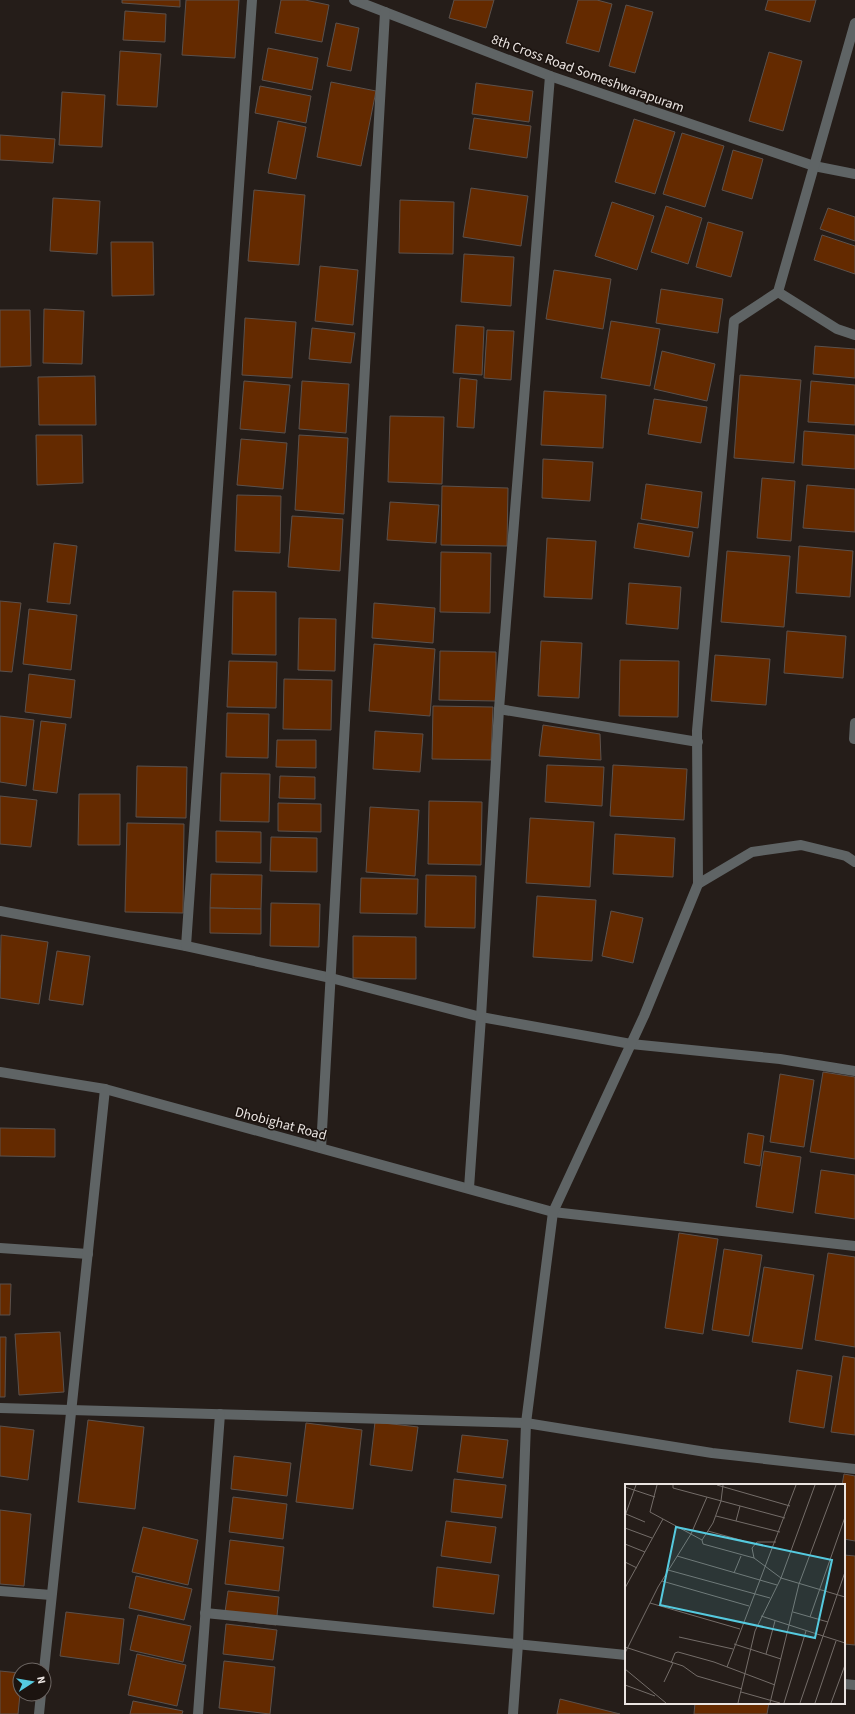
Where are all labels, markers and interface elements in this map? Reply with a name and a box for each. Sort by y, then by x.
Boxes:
street label: 8th Cross Road Someshwarapuram [488,30,687,118]
street label: Dhobighat Road [233,1102,329,1146]
inset map [625,1484,845,1704]
north arrow [12,1662,52,1702]
text: N [33,1675,49,1685]

